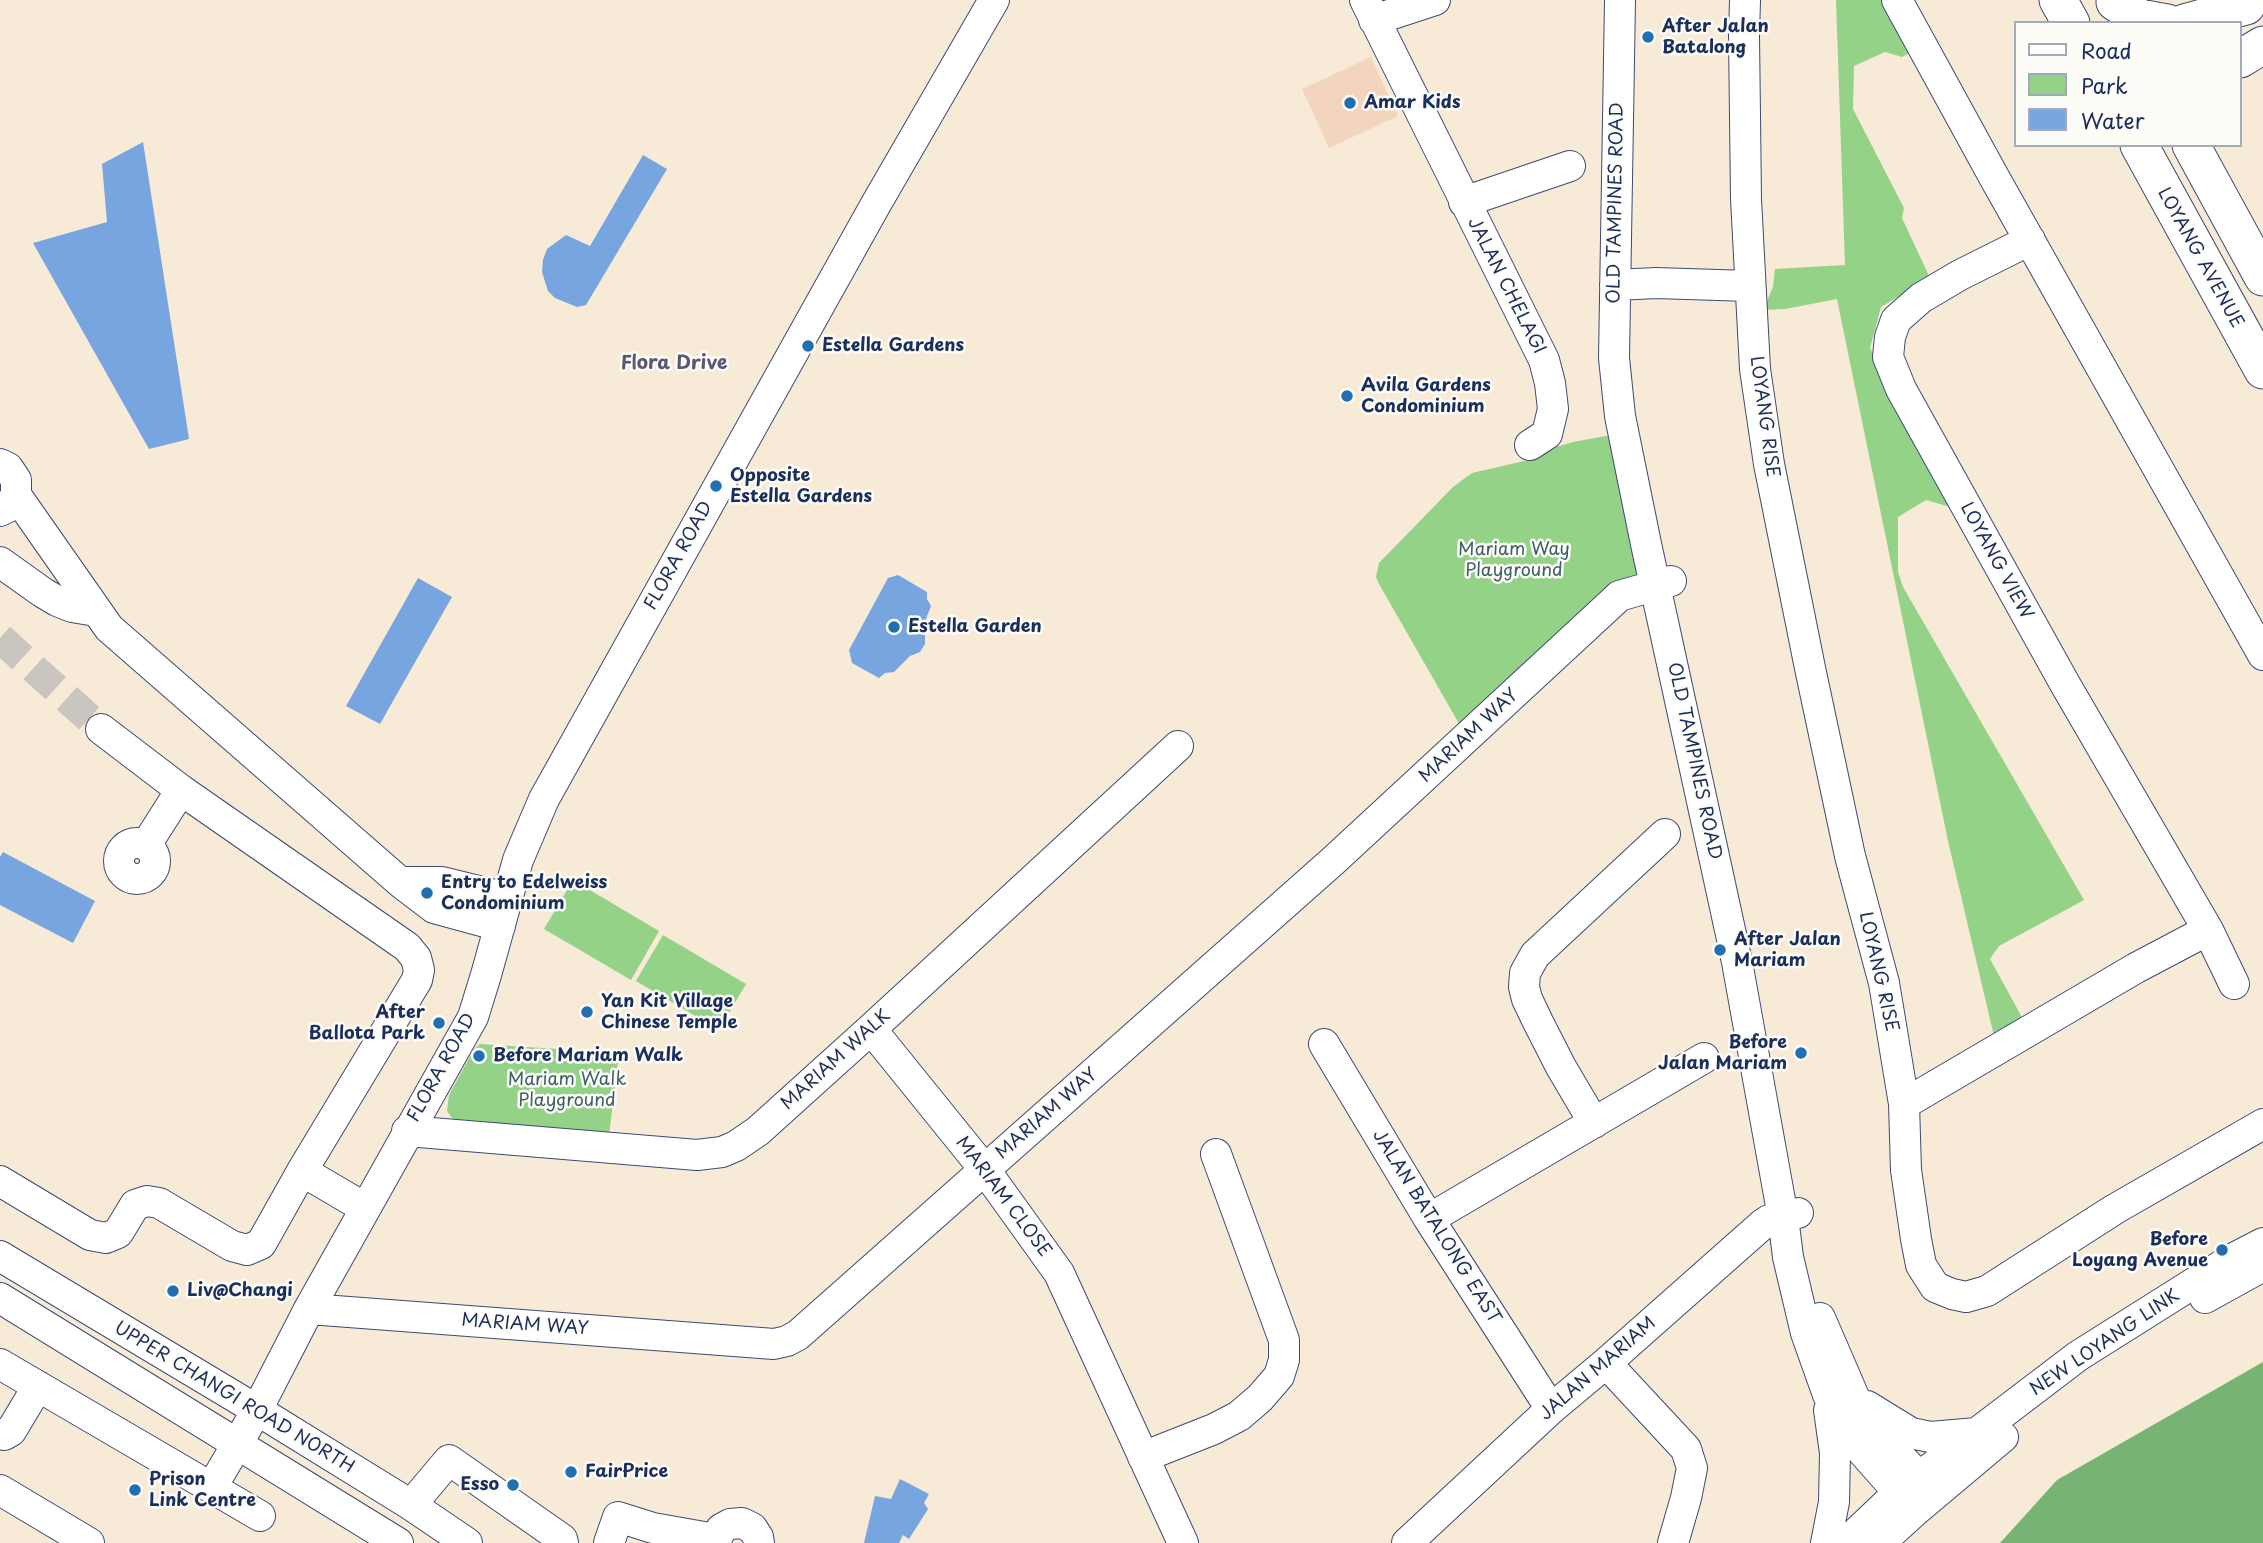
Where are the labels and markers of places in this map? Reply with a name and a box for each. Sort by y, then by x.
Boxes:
place label: After Jalan Batalong [1662,16,1769,58]
marker: After Jalan Batalong [1640,29,1656,45]
place label: Amar Kids [1364,92,1461,114]
marker: Amar Kids [1342,95,1358,111]
place label: Estella Gardens [822,335,964,357]
marker: Estella Gardens [800,338,816,354]
place label: Avila Gardens Condominium [1361,375,1491,418]
marker: Avila Gardens Condominium [1339,388,1355,404]
place label: Opposite Estella Gardens [730,465,872,508]
marker: Opposite Estella Gardens [708,478,724,494]
place label: Estella Garden [908,616,1042,638]
marker: Estella Garden [886,619,902,635]
place label: Entry to Edelweiss Condominium [441,872,607,914]
marker: Entry to Edelweiss Condominium [419,885,435,901]
place label: After Jalan Mariam [1734,929,1841,972]
marker: After Jalan Mariam [1712,942,1728,958]
place label: Yan Kit Village Chinese Temple [601,991,738,1034]
place label: After Ballota Park [309,1002,425,1044]
marker: Yan Kit Village Chinese Temple [579,1004,595,1020]
marker: After Ballota Park [431,1015,447,1031]
place label: Before Jalan Mariam [1658,1032,1787,1074]
place label: Before Mariam Walk [493,1045,683,1067]
marker: Before Jalan Mariam [1793,1045,1809,1061]
marker: Before Mariam Walk [471,1048,487,1064]
place label: Before Loyang Avenue [2072,1229,2208,1272]
marker: Before Loyang Avenue [2214,1242,2230,1258]
place label: Liv@Changi [187,1280,293,1302]
marker: Liv@Changi [165,1283,181,1299]
place label: FairPrice [585,1461,668,1483]
marker: FairPrice [563,1464,579,1480]
place label: Prison Link Centre [149,1469,256,1512]
place label: Esso [461,1474,499,1496]
marker: Esso [505,1477,521,1493]
marker: Prison Link Centre [127,1482,143,1498]

